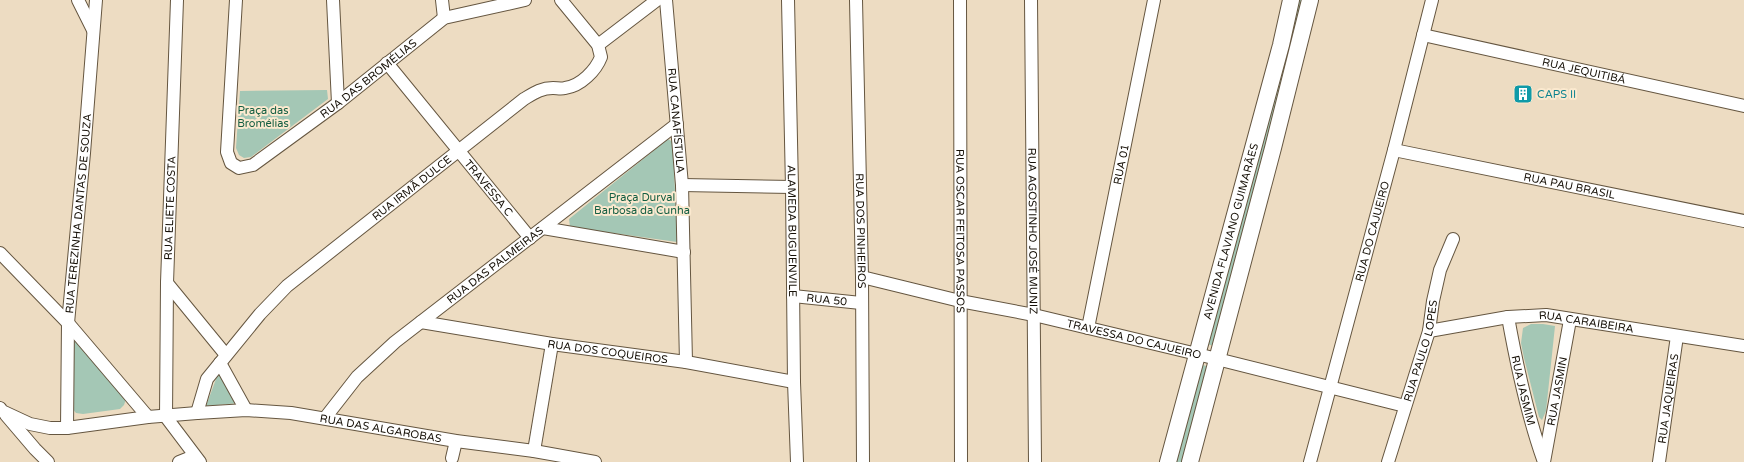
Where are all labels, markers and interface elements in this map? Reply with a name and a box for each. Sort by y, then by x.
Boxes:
street label: RUA DAS BROMÉLIAS [317,36,419,120]
street label: RUA JEQUITIBÁ [1541,55,1627,86]
street label: RUA CANAFÍSTULA [665,67,687,174]
building icon: CAPS II [1512,83,1534,105]
place label: CAPS II [1537,88,1576,101]
park label: Praça das Bromélias [237,104,289,130]
street label: RUA TEREZINHA DANTAS DE SOUZA [62,113,94,314]
street label: AVENIDA FLAVIANO GUIMARÃES [1200,141,1261,321]
street label: RUA 01 [1111,143,1131,186]
street label: RUA AGOSTINHO JOSÉ MUNIZ [1026,148,1041,314]
street label: RUA OSCAR FEITOSA PASSOS [954,149,967,313]
street label: RUA IRMÃ DULCE [369,152,454,223]
street label: RUA ELIETE COSTA [161,156,178,260]
street label: TRAVESSA C [462,157,516,219]
street label: ALAMEDA BUGUENVILE [785,165,800,297]
street label: RUA PAU BRASIL [1522,170,1617,201]
street label: RUA DOS PINHEIROS [853,173,869,289]
street label: RUA DO CAJUEIRO [1352,180,1392,283]
park label: Praça Durval Barbosa da Cunha [594,191,690,217]
street label: RUA DAS PALMEIRAS [444,223,546,306]
street label: RUA 50 [806,291,848,308]
street label: RUA PAULO LOPES [1401,299,1440,403]
street label: RUA CARAIBEIRA [1538,308,1635,335]
street label: TRAVESSA DO CAJUEIRO [1065,317,1203,361]
street label: RUA DOS COQUEIROS [546,337,669,366]
street label: RUA JAQUEIRAS [1655,353,1681,444]
street label: RUA JASMIM [1509,354,1538,427]
street label: RUA JASMIN [1544,356,1570,427]
street label: RUA DAS ALGAROBAS [319,411,443,445]

